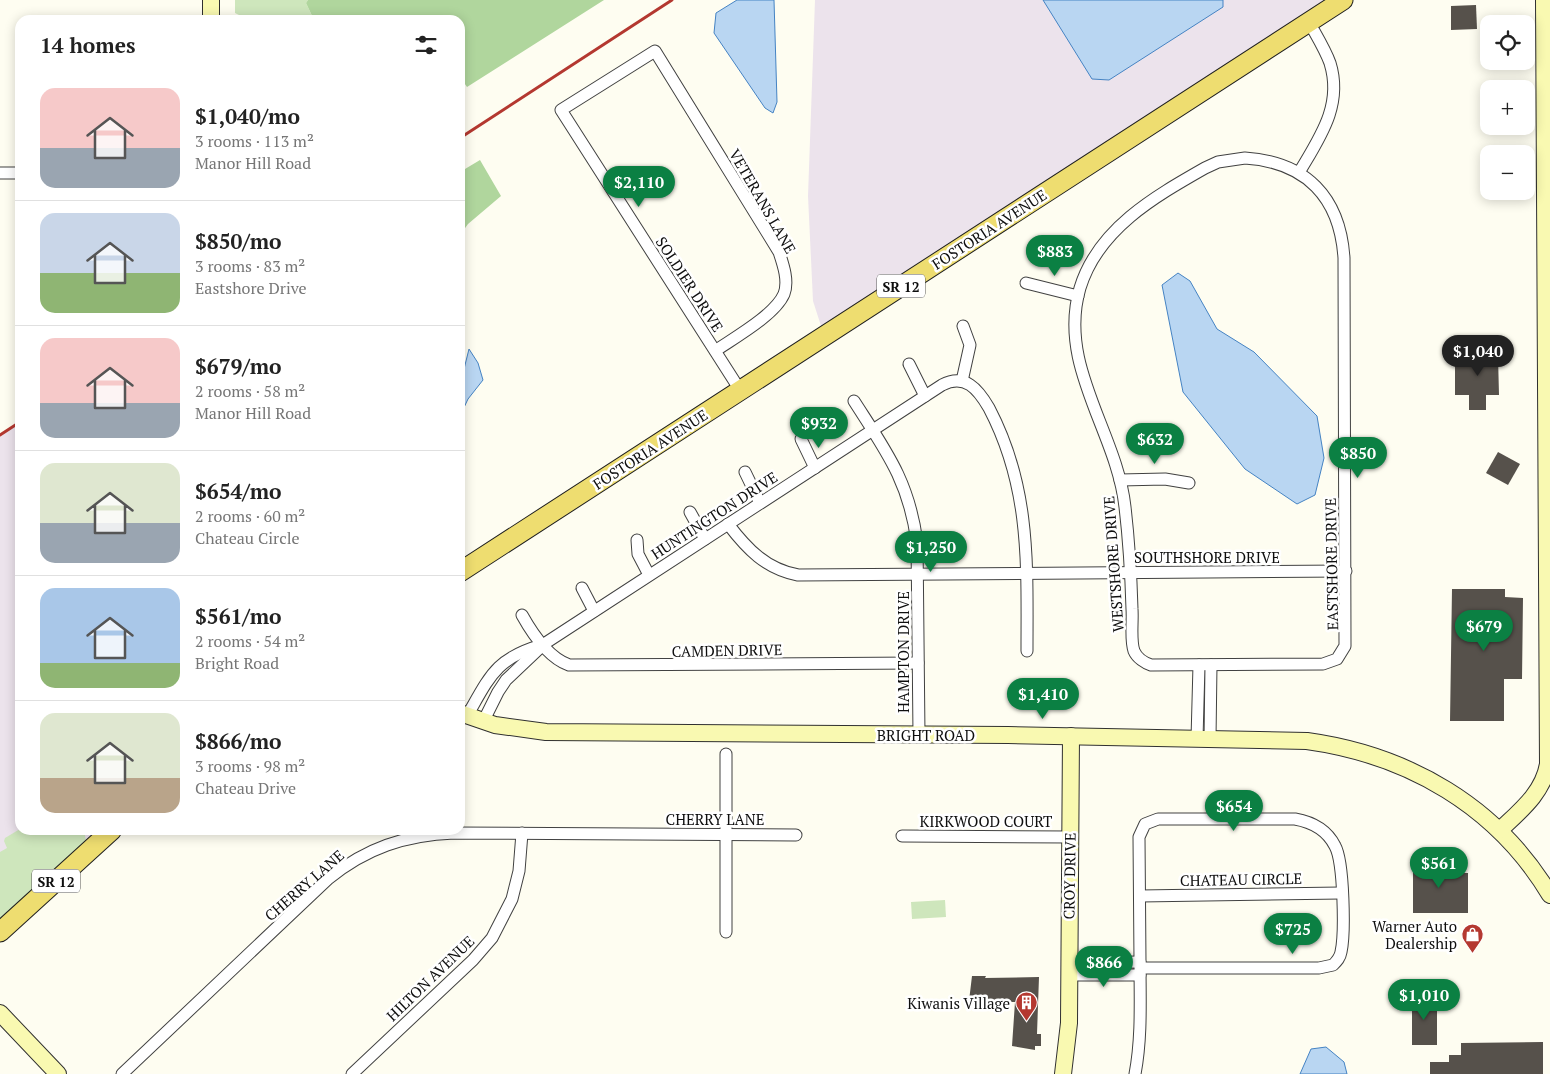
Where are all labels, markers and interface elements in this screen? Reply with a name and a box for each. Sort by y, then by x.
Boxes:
map controls [1480,15,1535,200]
button: locate [1480,15,1535,70]
text: 14 homes [40,31,136,59]
icon: filters [412,31,440,59]
button: + [1480,80,1535,135]
text: $1,040/mo [195,102,300,130]
icon: home [80,108,140,168]
text: 3 rooms · 113 m² [195,130,314,152]
street label: VETERANS LANE [725,145,801,257]
button: − [1480,145,1535,200]
text: Manor Hill Road [195,152,311,174]
pin: $2,110 [598,166,680,208]
text: $2,110 [614,171,664,193]
street label: FOSTORIA AVENUE [928,184,1050,274]
text: $850/mo [195,227,282,255]
icon: home [80,233,140,293]
street label: SOLDIER DRIVE [652,233,728,335]
pin: $883 [1025,234,1085,277]
text: $883 [1037,240,1073,262]
text: 3 rooms · 83 m² [195,255,305,277]
road number: SR 12 [877,274,925,298]
text: Eastshore Drive [195,277,307,299]
pin: $1,040 [1437,334,1519,377]
text: $1,040 [1453,340,1503,362]
text: $679/mo [195,352,282,380]
icon: home [80,358,140,418]
text: 2 rooms · 58 m² [195,380,305,402]
text: Manor Hill Road [195,402,311,424]
street label: FOSTORIA AVENUE [589,404,711,494]
pin: $932 [789,406,849,449]
text: $932 [801,412,837,434]
pin: $632 [1125,422,1185,465]
text: $632 [1137,428,1173,450]
pin: $850 [1328,436,1388,479]
text: $850 [1340,442,1376,464]
street label: HUNTINGTON DRIVE [647,467,781,563]
text: $654/mo [195,477,282,505]
icon: home [80,483,140,543]
street label: WESTSHORE DRIVE [1098,495,1128,633]
street label: EASTSHORE DRIVE [1320,497,1342,631]
text: 2 rooms · 60 m² [195,505,305,527]
text: Chateau Circle [195,527,300,549]
pin: $1,250 [890,530,972,573]
text: $1,250 [906,536,956,558]
street label: SOUTHSHORE DRIVE [1134,547,1280,567]
street label: HAMPTON DRIVE [893,591,913,713]
text: $561/mo [195,602,282,630]
icon: home [80,608,140,668]
pin: $679 [1454,610,1514,652]
text: $679 [1466,615,1502,637]
text: 2 rooms · 54 m² [195,630,305,652]
street label: CAMDEN DRIVE [671,639,783,661]
text: Bright Road [195,652,279,674]
pin: $1,410 [1002,678,1084,720]
text: $1,410 [1018,683,1068,705]
street label: BRIGHT ROAD [877,725,975,745]
text: $866/mo [195,727,282,755]
icon: home [80,733,140,793]
text: 3 rooms · 98 m² [195,755,305,777]
text: Chateau Drive [195,777,296,799]
pin: $654 [1204,790,1264,832]
text: $654 [1216,795,1252,817]
street label: CHERRY LANE [666,809,765,829]
street label: KIRKWOOD COURT [920,811,1052,831]
street label: CROY DRIVE [1058,832,1080,920]
street label: CHERRY LANE [260,845,348,925]
pin: $561 [1409,846,1469,889]
text: $561 [1421,852,1457,874]
street label: CHATEAU CIRCLE [1180,868,1302,890]
road number: SR 12 [32,869,80,892]
pin: $725 [1263,912,1323,955]
place label: Warner Auto Dealership [1372,916,1457,953]
text: $725 [1275,918,1311,940]
shop icon: Warner Auto Dealership [1461,923,1485,954]
street label: HILTON AVENUE [382,931,478,1025]
pin: $866 [1074,946,1134,988]
text: $866 [1086,951,1122,973]
pin: $1,010 [1383,978,1465,1021]
text: $1,010 [1399,984,1449,1006]
building icon: Kiwanis Village [1014,991,1038,1022]
place label: Kiwanis Village [907,993,1010,1013]

